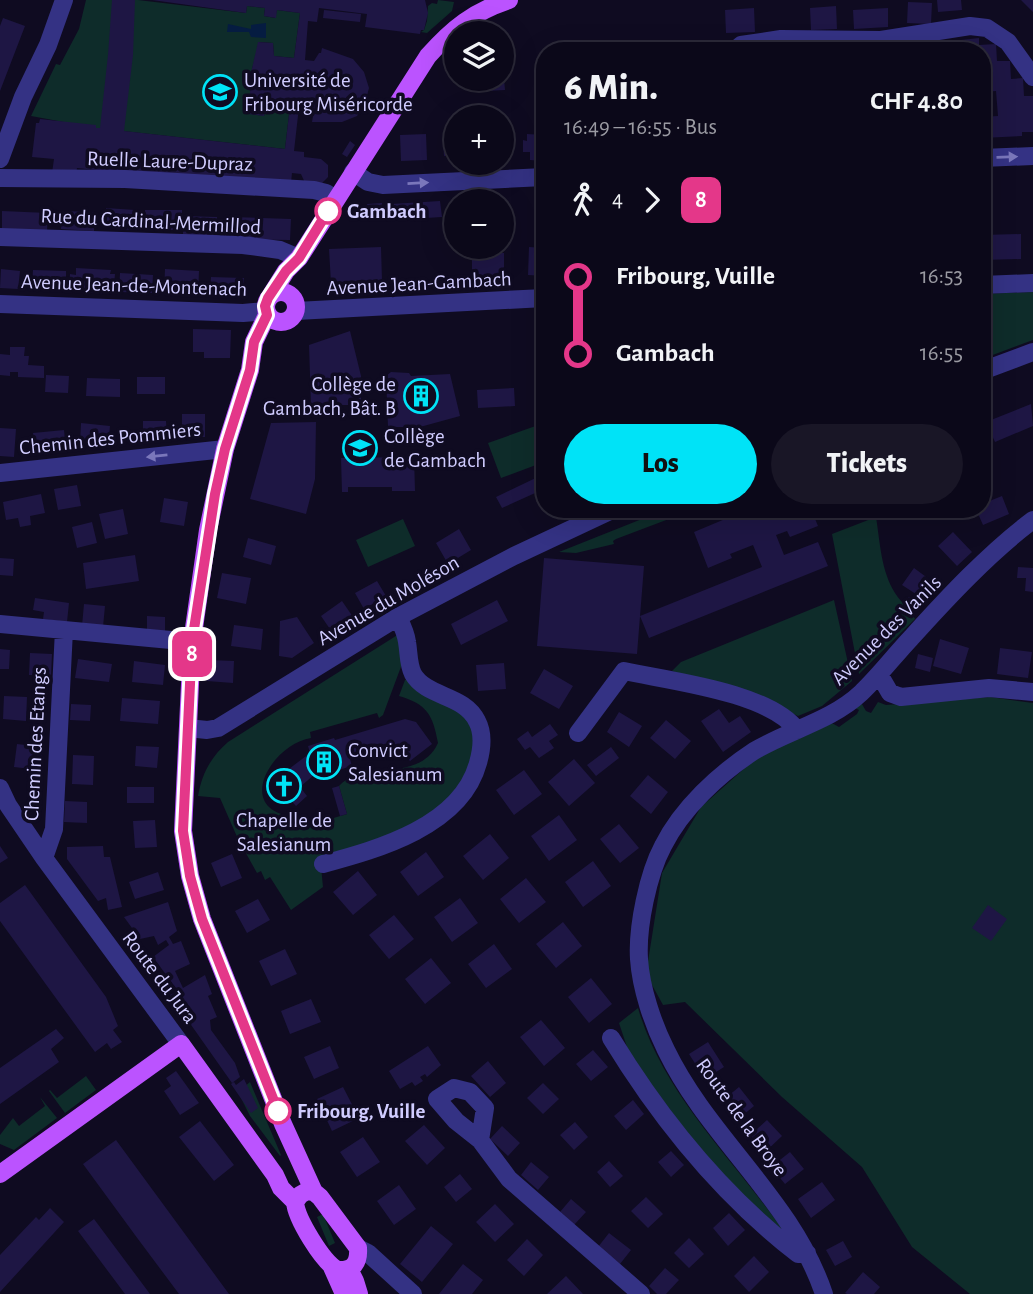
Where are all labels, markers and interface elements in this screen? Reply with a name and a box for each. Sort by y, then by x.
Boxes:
map controls [444,21,514,259]
button: layers [444,21,514,91]
text: 6 Min. [564,69,658,107]
place label: Université de Fribourg Miséricorde [244,70,413,115]
school or university icon: Université de Fribourg Miséricorde [201,73,239,111]
text: CHF 4.80 [870,88,963,114]
button: + [444,105,514,175]
text: 16:49 – 16:55 · Bus [564,116,717,139]
street label: Ruelle Laure-Dupraz [87,148,253,175]
one-way arrow [997,151,1019,162]
one-way arrow [407,178,429,189]
icon: walk [564,181,602,219]
icon: forward [633,181,671,219]
text: 4 [612,188,623,211]
text: 8 [695,188,707,212]
button: − [444,189,514,259]
marker: Gambach [315,198,341,224]
place label: Gambach [347,201,427,222]
street label: Rue du Cardinal-Mermillod [40,205,262,238]
text: Fribourg, Vuille [616,263,775,289]
text: 16:53 [920,265,963,288]
street label: Avenue Jean-Gambach [326,268,512,299]
street label: Avenue Jean-de-Montenach [21,271,247,300]
text: Gambach [616,340,715,366]
text: 16:55 [920,342,963,365]
place label: Collège de Gambach, Bât. B [263,374,396,419]
building icon: Collège de Gambach, Bât. B [402,377,440,415]
street label: Chemin des Pommiers [18,419,202,458]
button: Los [564,424,757,504]
button: Tickets [771,424,963,504]
place label: Collège de Gambach [384,426,486,471]
school or university icon: Collège de Gambach [341,429,379,467]
one-way arrow [146,451,168,462]
street label: Avenue du Moléson [314,551,463,649]
street label: Avenue des Vanils [827,571,945,689]
line badge: 8 [169,631,215,677]
text: 8 [186,642,198,666]
street label: Chemin des Etangs [21,666,50,822]
place label: Convict Salesianum [348,740,443,785]
building icon: Convict Salesianum [305,743,343,781]
church icon: Chapelle de Salesianum [265,767,303,805]
place label: Chapelle de Salesianum [236,810,332,855]
street label: Route du Jura [118,927,201,1028]
street label: Route de la Broye [692,1054,791,1180]
marker: Fribourg, Vuille [265,1098,291,1124]
place label: Fribourg, Vuille [297,1101,426,1122]

